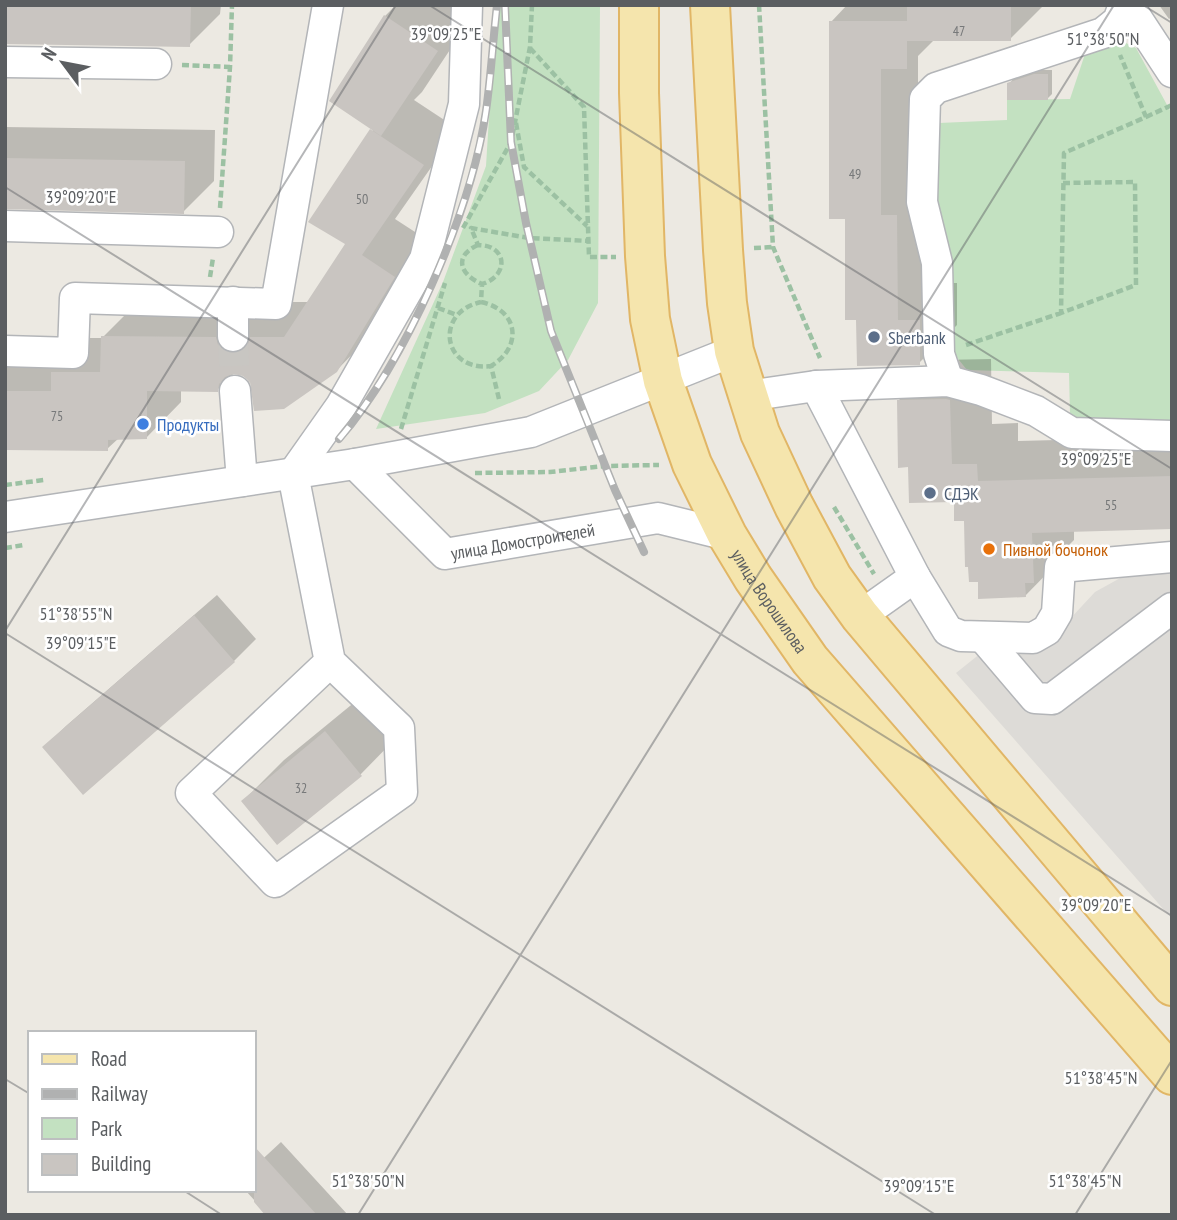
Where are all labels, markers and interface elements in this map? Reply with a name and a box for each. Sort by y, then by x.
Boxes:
text: 39°09'25"E [411,22,481,45]
house number: 47 [953,22,965,40]
text: 51°38'50"N [1067,27,1139,50]
north arrow [28,28,98,98]
text: N [36,43,61,65]
house number: 49 [849,165,861,183]
text: 39°09'20"E [46,185,116,208]
house number: 50 [356,190,368,208]
place label: Sberbank [888,326,946,349]
marker: Sberbank [866,329,882,345]
house number: 75 [51,407,63,425]
place label: Продукты [157,413,219,436]
marker: Продукты [135,416,151,432]
text: 39°09'25"E [1061,447,1131,470]
place label: СДЭК [944,482,979,505]
marker: СДЭК [922,485,938,501]
house number: 55 [1105,496,1117,514]
street label: улица Домостроителей [449,517,596,564]
place label: Пивной бочонок [1003,538,1108,561]
marker: Пивной бочонок [981,541,997,557]
street label: улица Ворошилова [726,544,813,657]
text: 51°38'55"N [40,602,112,625]
text: 39°09'15"E [46,631,116,654]
house number: 32 [295,779,307,797]
text: 39°09'20"E [1061,893,1131,916]
legend [28,1031,256,1192]
text: Road [91,1045,127,1072]
text: 51°38'45"N [1065,1066,1137,1089]
text: Railway [91,1080,148,1107]
text: Park [91,1115,122,1142]
text: Building [91,1150,151,1177]
text: 51°38'50"N [332,1169,404,1192]
text: 51°38'45"N [1049,1169,1121,1192]
text: 39°09'15"E [884,1174,954,1197]

